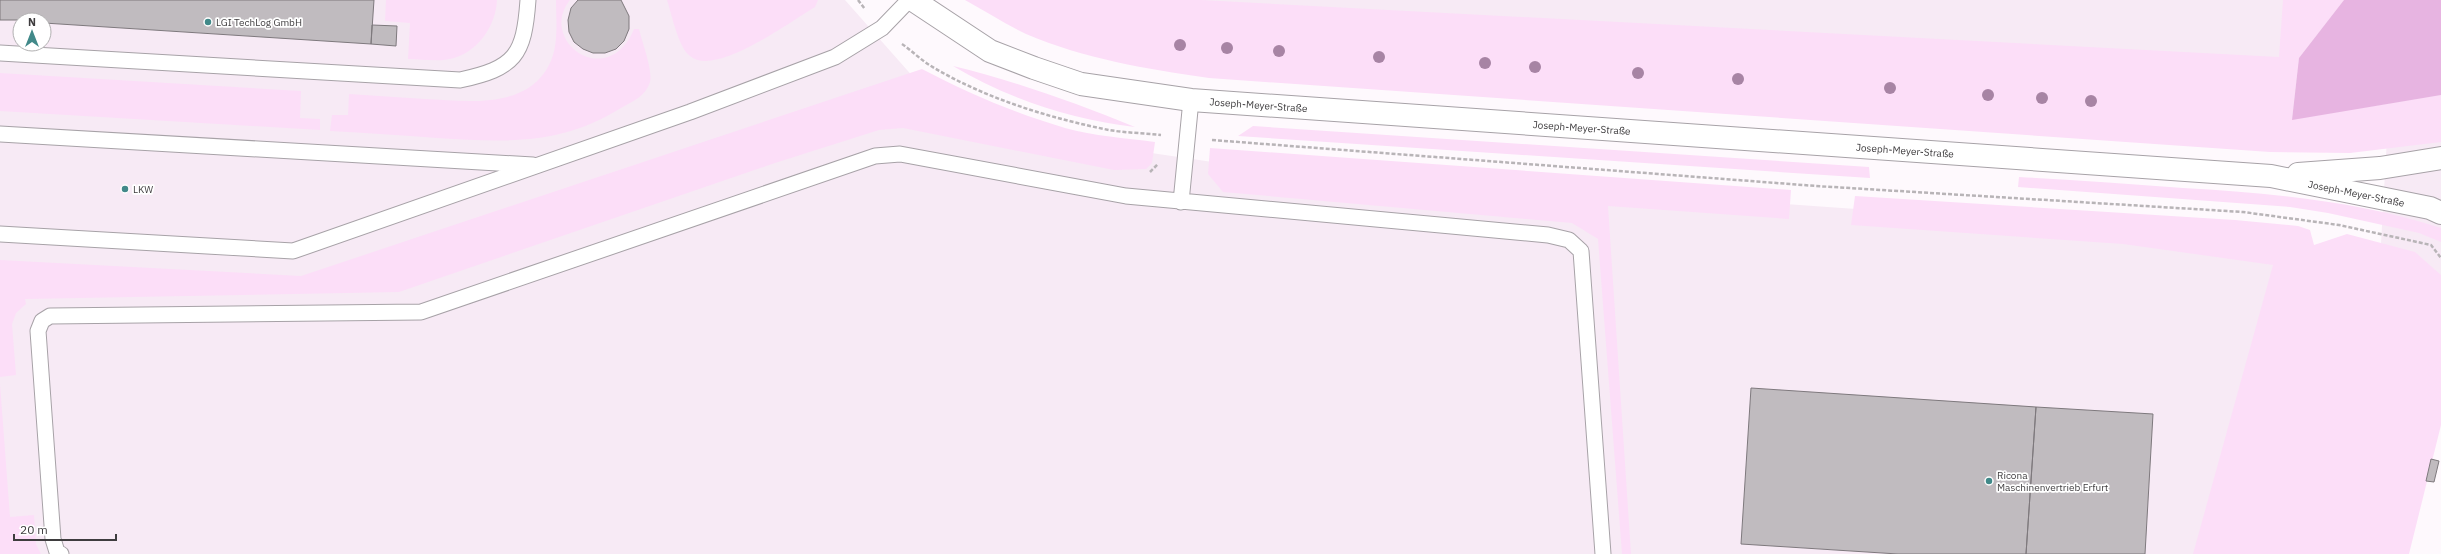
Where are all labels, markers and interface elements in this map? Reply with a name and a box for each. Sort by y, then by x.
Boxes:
north arrow [12,12,52,52]
text: N [28,15,36,29]
place label: LGI TechLog GmbH [216,16,302,29]
marker: LGI TechLog GmbH [203,17,213,27]
street label: Joseph-Meyer-Straße [1209,95,1308,115]
street label: Joseph-Meyer-Straße [1532,118,1632,137]
street label: Joseph-Meyer-Straße [1856,140,1955,160]
street label: Joseph-Meyer-Straße [2307,177,2406,209]
place label: LKW [133,183,153,196]
marker: LKW [120,184,130,194]
place label: Ricona Maschinenvertrieb Erfurt [1997,469,2109,494]
marker: Ricona Maschinenvertrieb Erfurt [1984,476,1994,486]
scale bar [14,516,116,542]
text: 20 m [20,522,48,537]

